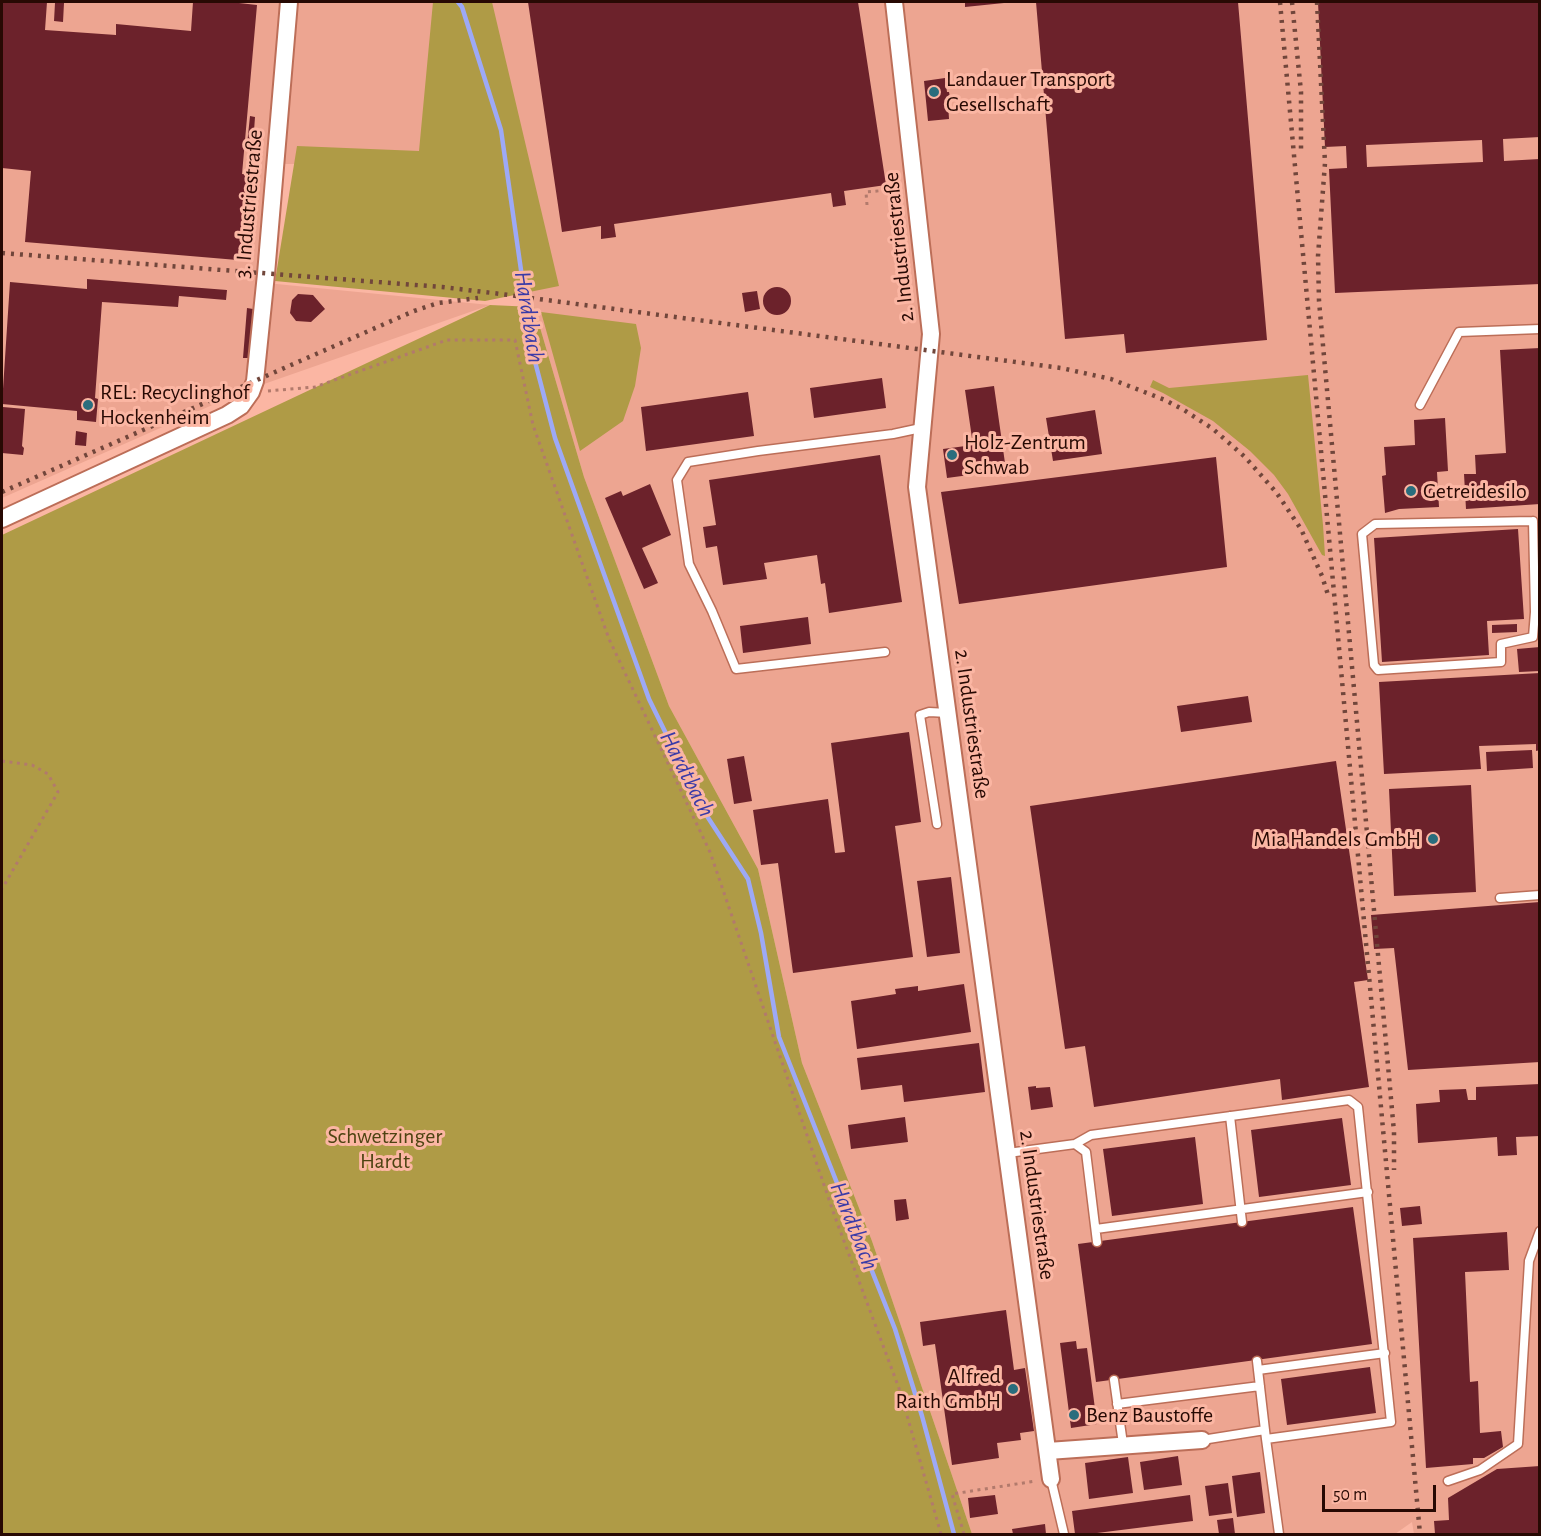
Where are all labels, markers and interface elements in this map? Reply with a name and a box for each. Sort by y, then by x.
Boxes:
place label: Landauer Transport Gesellschaft [946,66,1112,118]
marker: Landauer Transport Gesellschaft [927,85,941,99]
street label: 3. Industriestraße [229,128,269,280]
street label: 2. Industriestraße [878,171,920,323]
water label: Hardtbach [508,269,550,365]
place label: REL: Recyclinghof Hockenheim [100,379,250,430]
marker: REL: Recyclinghof Hockenheim [81,398,95,412]
place label: Holz-Zentrum Schwab [964,429,1086,481]
marker: Holz-Zentrum Schwab [945,448,959,462]
place label: Getreidesilo [1423,478,1527,504]
marker: Getreidesilo [1404,484,1418,498]
street label: 2. Industriestraße [948,648,996,800]
water label: Hardtbach [653,726,721,822]
place label: Mia Handels GmbH [1254,826,1421,852]
marker: Mia Handels GmbH [1426,832,1440,846]
park label: Schwetzinger Hardt [328,1123,442,1174]
street label: 2. Industriestraße [1013,1129,1061,1281]
water label: Hardtbach [823,1178,885,1274]
place label: Alfred Raith GmbH [895,1363,1001,1414]
marker: Alfred Raith GmbH [1006,1382,1020,1396]
place label: Benz Baustoffe [1086,1402,1213,1428]
marker: Benz Baustoffe [1067,1408,1081,1422]
scale bar [1325,1473,1439,1511]
text: 50 m [1333,1486,1367,1504]

